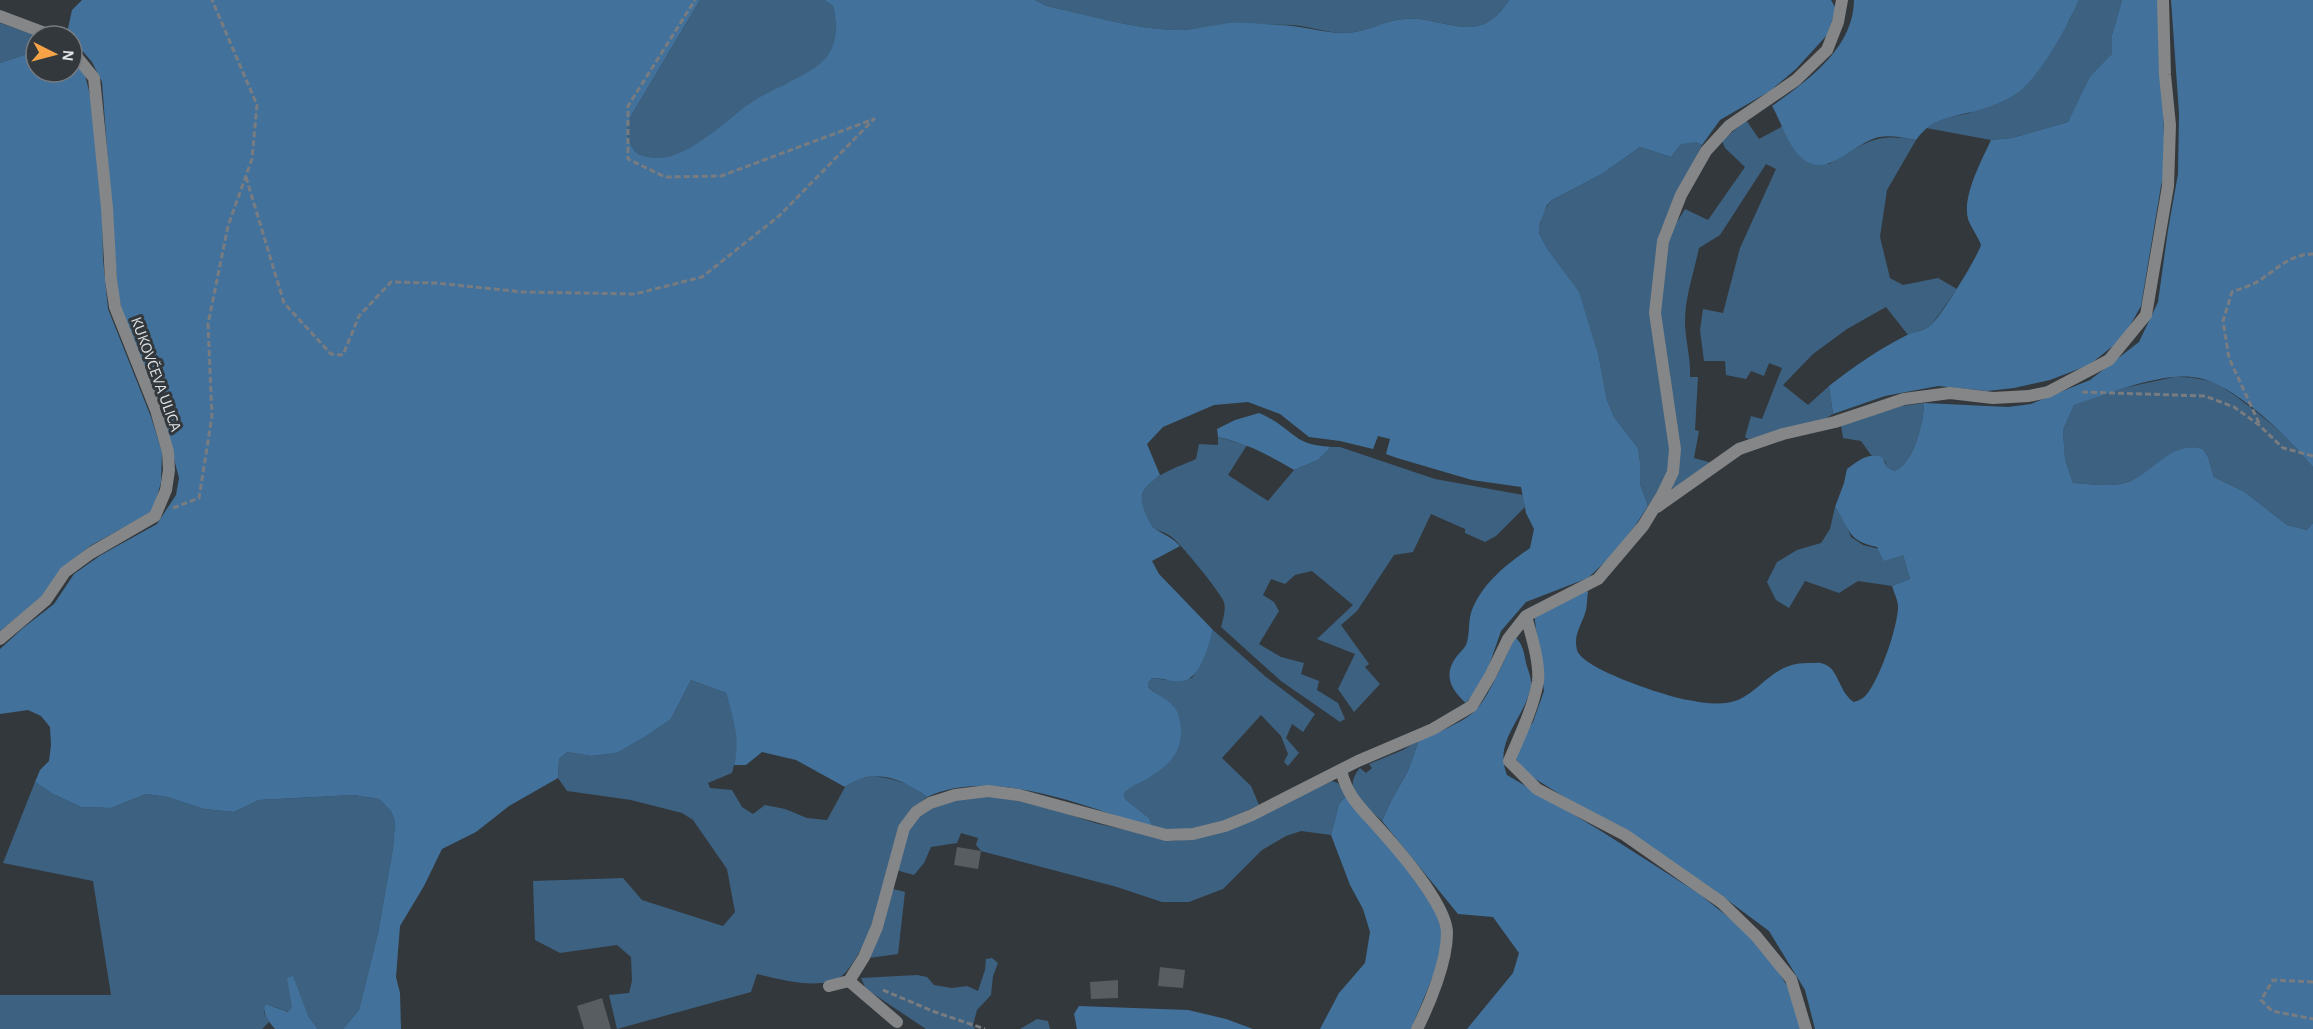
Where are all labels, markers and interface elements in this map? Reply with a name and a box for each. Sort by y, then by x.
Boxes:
north arrow [24,24,84,84]
text: N [59,49,76,62]
street label: KUKOVČEVA ULICA [128,314,186,434]

